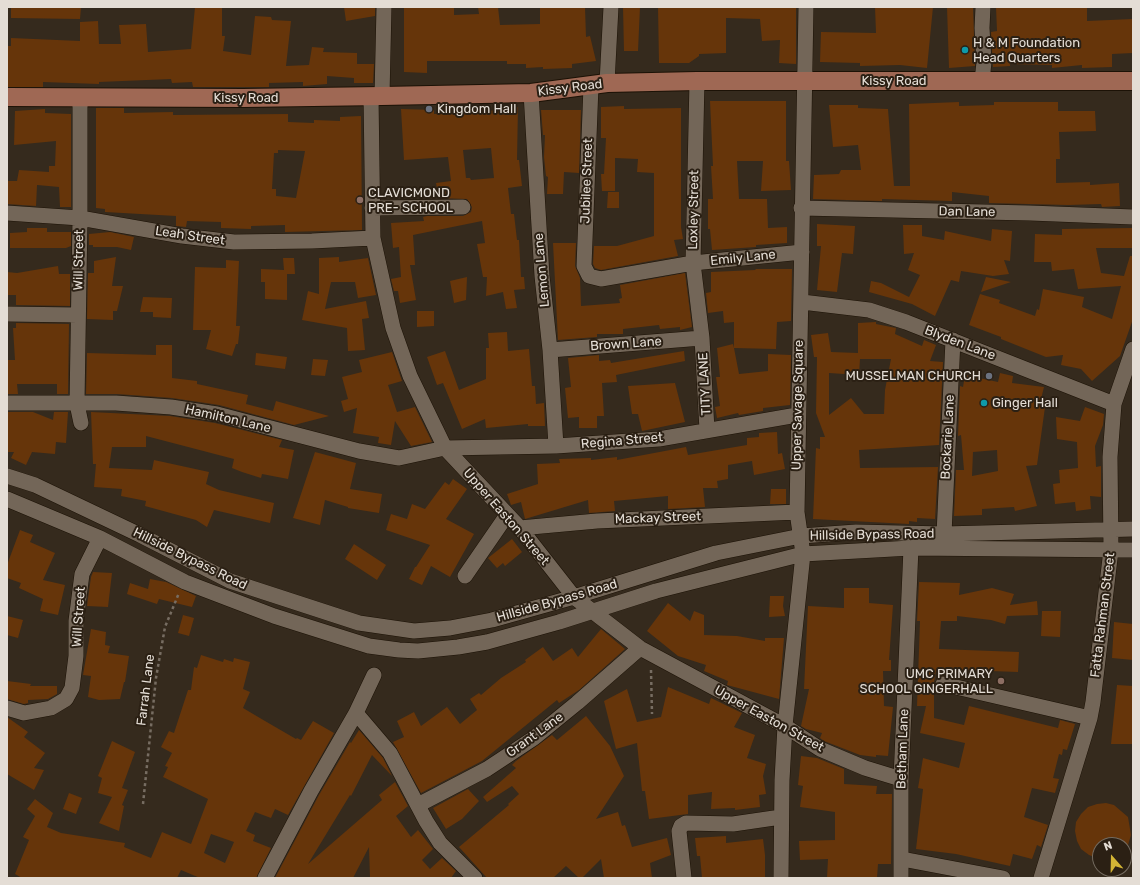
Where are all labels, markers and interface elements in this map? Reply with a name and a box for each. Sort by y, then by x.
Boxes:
place label: H & M Foundation Head Quarters [973,35,1080,66]
marker: H & M Foundation Head Quarters [960,45,970,55]
street label: Kissy Road [861,73,927,89]
street label: Kissy Road [537,76,603,100]
street label: Kissy Road [213,90,279,106]
place label: Kingdom Hall [437,101,516,117]
marker: Kingdom Hall [424,104,434,114]
street label: Jubilee Street [578,138,596,224]
street label: Loxley Street [686,170,702,250]
place label: CLAVICMOND PRE- SCHOOL [368,185,453,216]
marker: CLAVICMOND PRE- SCHOOL [355,195,365,205]
street label: Dan Lane [938,204,996,220]
street label: Leah Street [154,223,226,249]
street label: Will Street [71,230,87,290]
street label: Lemon Lane [531,232,553,308]
street label: Emily Lane [709,247,777,269]
street label: Blyden Lane [922,322,998,364]
street label: Brown Lane [590,334,662,354]
street label: Upper Savage Square [789,340,807,470]
street label: TITY LANE [696,352,714,416]
place label: MUSSELMAN CHURCH [845,368,981,384]
marker: MUSSELMAN CHURCH [984,371,994,381]
street label: Bockarie Lane [938,394,958,480]
place label: Ginger Hall [992,395,1058,411]
marker: Ginger Hall [979,398,989,408]
street label: Hamilton Lane [184,402,272,436]
street label: Regina Street [580,430,664,452]
street label: Upper Easton Street [460,466,552,568]
street label: Mackay Street [615,509,701,527]
street label: Hillside Bypass Road [131,525,249,593]
street label: Hillside Bypass Road [809,526,935,544]
street label: Fatta Rahman Street [1088,552,1118,678]
street label: Hillside Bypass Road [495,576,619,626]
street label: Will Street [69,586,89,648]
street label: Farrah Lane [134,653,158,727]
place label: UMC PRIMARY SCHOOL GINGERHALL [860,666,993,697]
marker: UMC PRIMARY SCHOOL GINGERHALL [996,676,1006,686]
street label: Upper Easton Street [711,682,827,756]
street label: Grant Lane [503,709,567,761]
street label: Betham Lane [894,709,912,789]
north arrow [1092,837,1132,877]
text: N [1102,839,1114,854]

